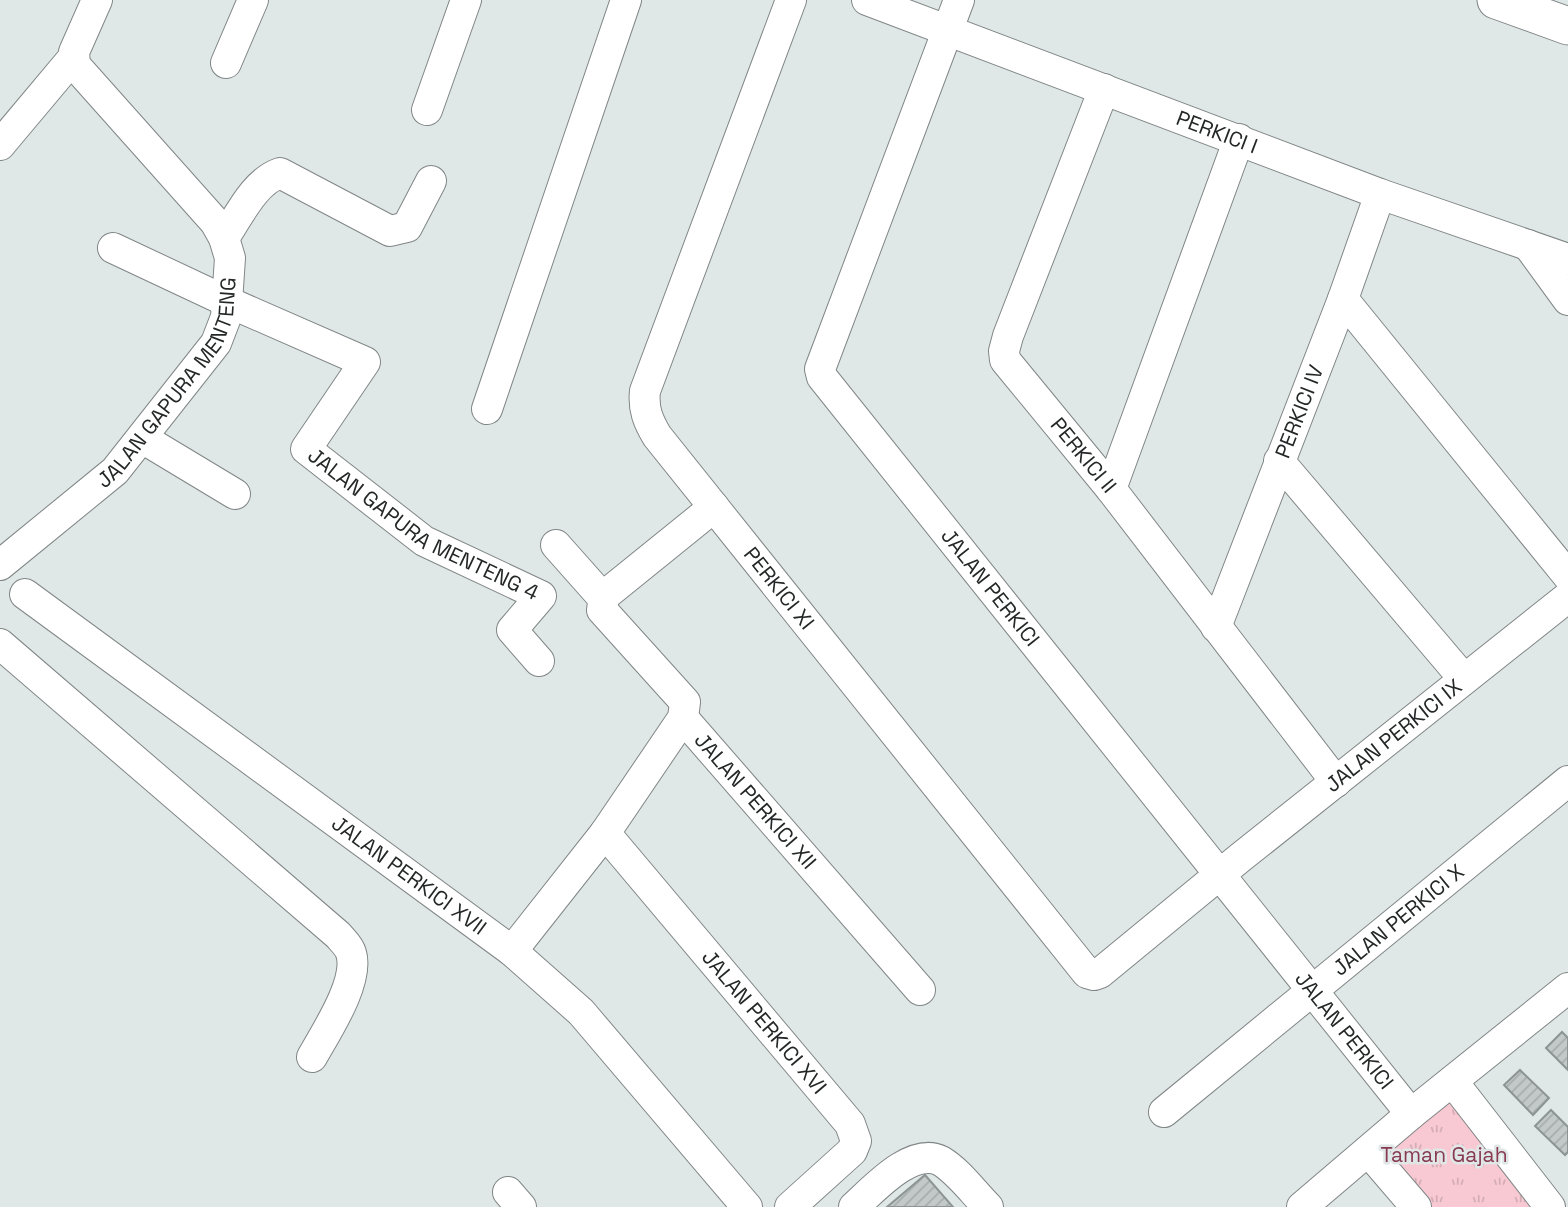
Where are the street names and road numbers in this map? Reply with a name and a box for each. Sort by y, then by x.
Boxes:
street label: PERKICI I [1173,104,1261,159]
street label: JALAN GAPURA MENTENG [91,276,242,494]
street label: PERKICI IV [1269,361,1329,462]
street label: PERKICI II [1045,412,1123,498]
street label: JALAN GAPURA MENTENG 4 [303,442,543,606]
street label: JALAN PERKICI [935,523,1046,652]
street label: PERKICI XI [738,541,821,635]
street label: JALAN PERKICI IX [1319,673,1467,798]
street label: JALAN PERKICI XII [689,727,822,874]
street label: JALAN PERKICI XVII [326,809,492,941]
street label: JALAN PERKICI X [1327,858,1469,981]
street label: JALAN PERKICI XVI [696,944,833,1099]
street label: JALAN PERKICI [1289,966,1400,1095]

